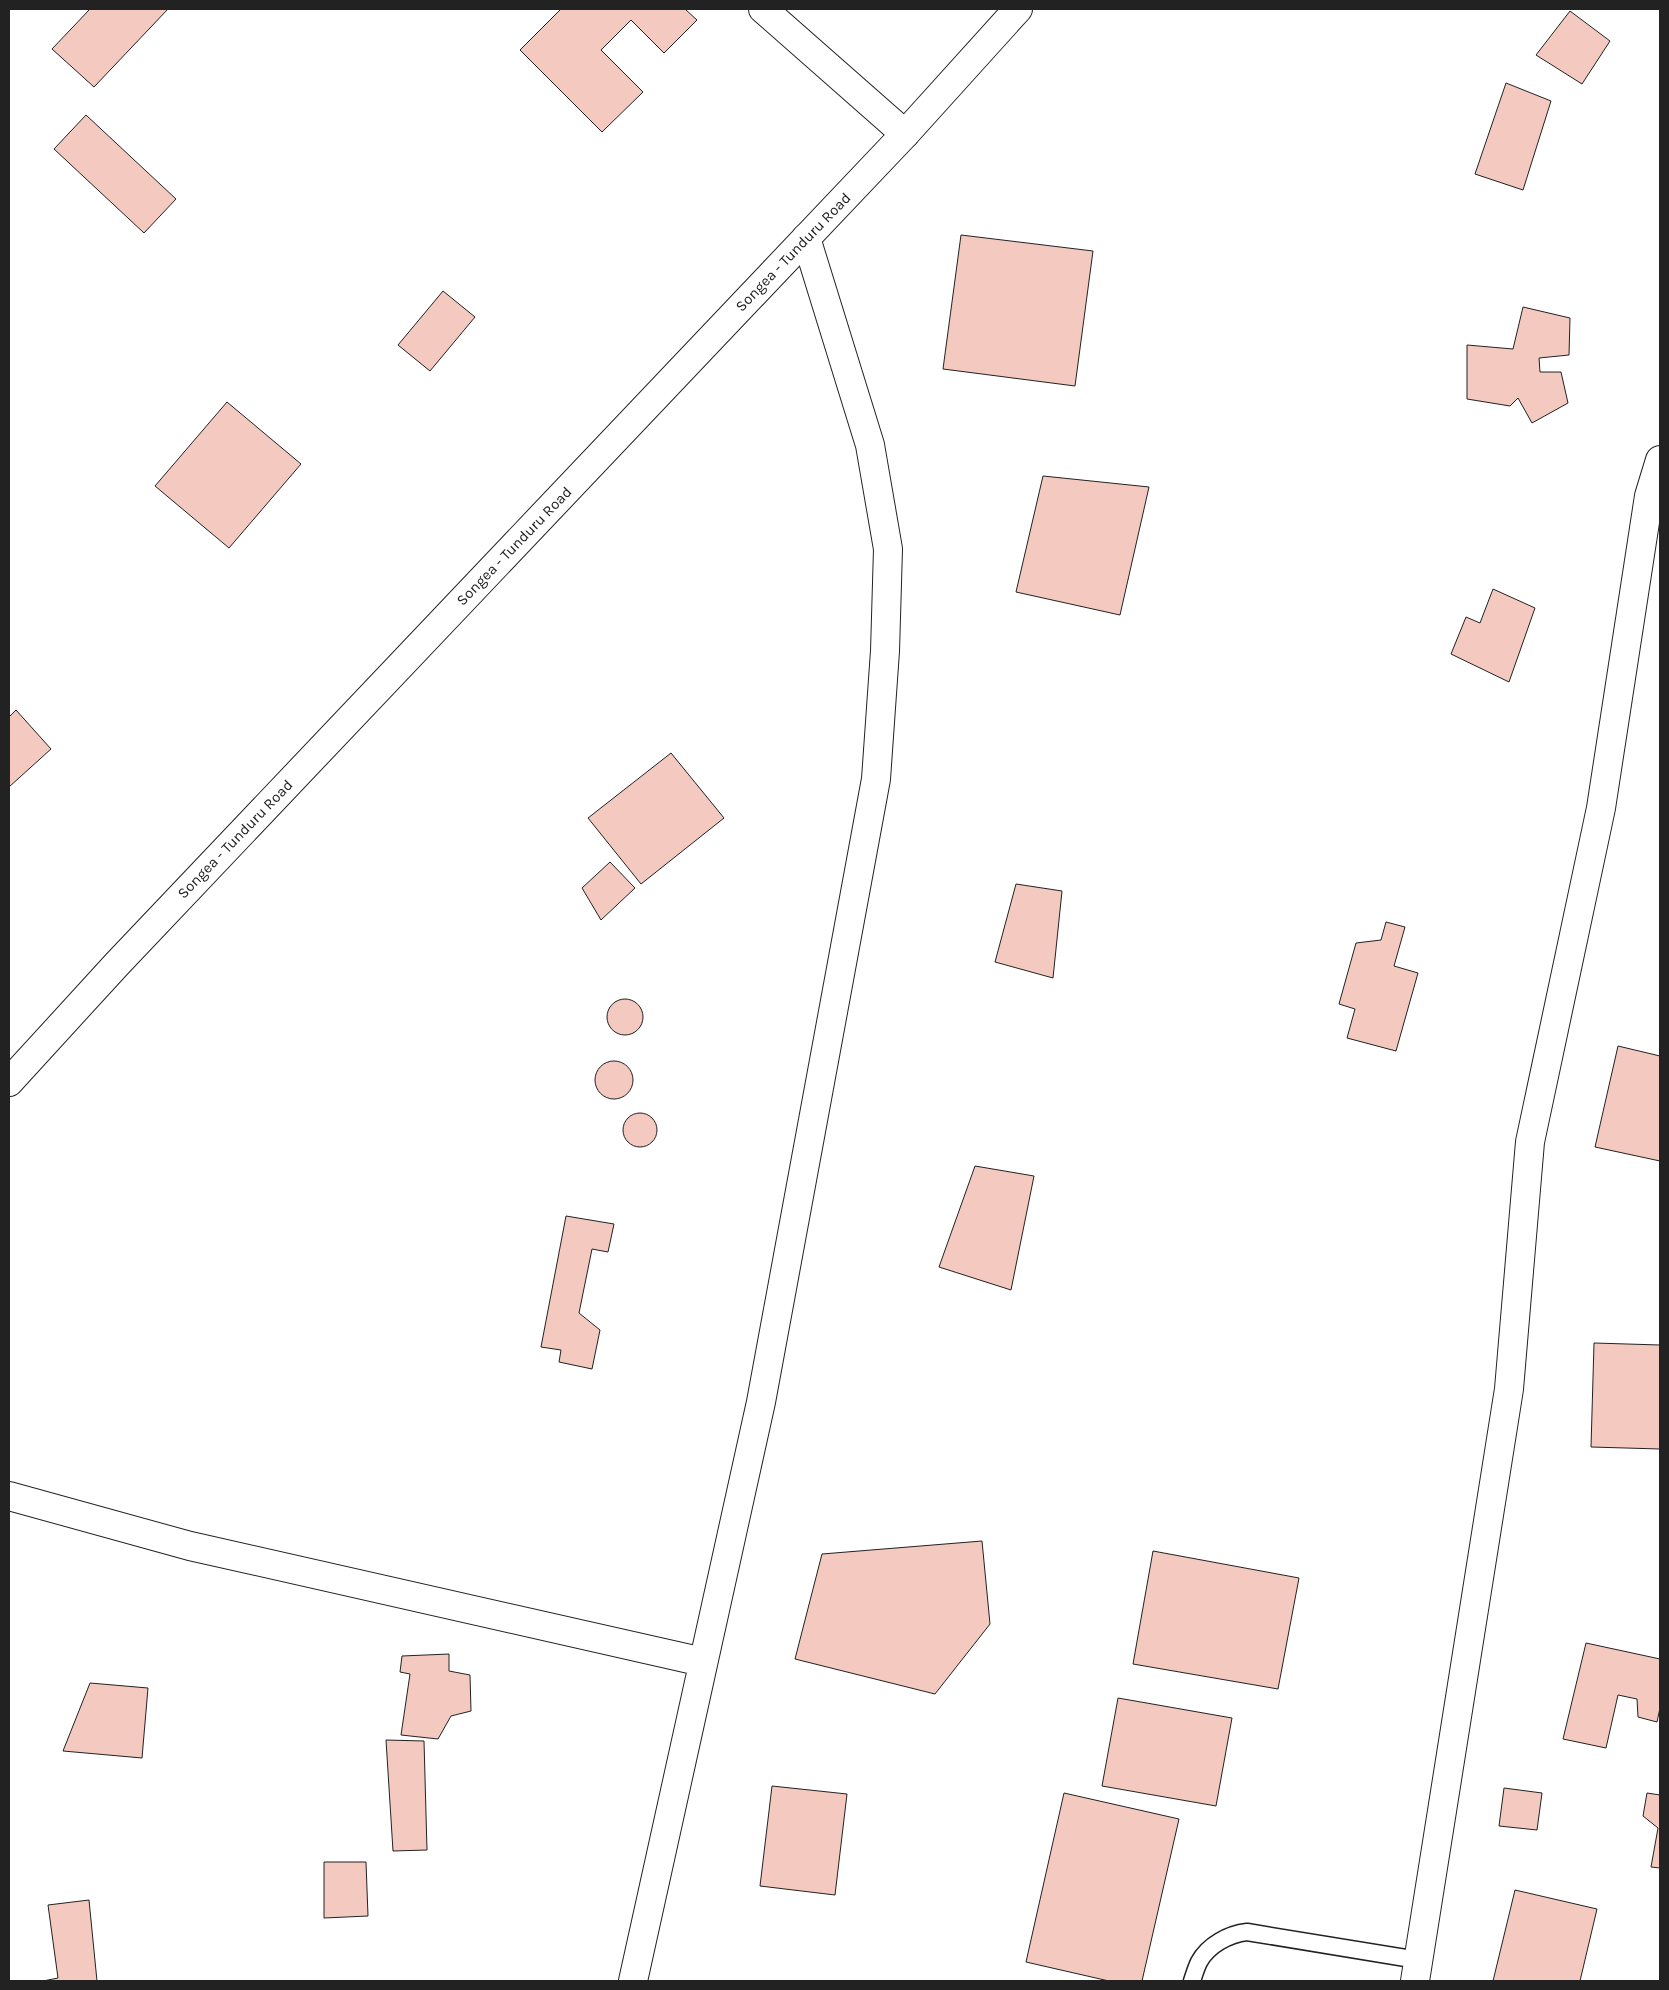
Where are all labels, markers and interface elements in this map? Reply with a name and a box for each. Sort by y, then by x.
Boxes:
street label: Songea - Tunduru Road [732,189,854,315]
street label: Songea - Tunduru Road [453,483,575,609]
street label: Songea - Tunduru Road [174,776,296,902]

